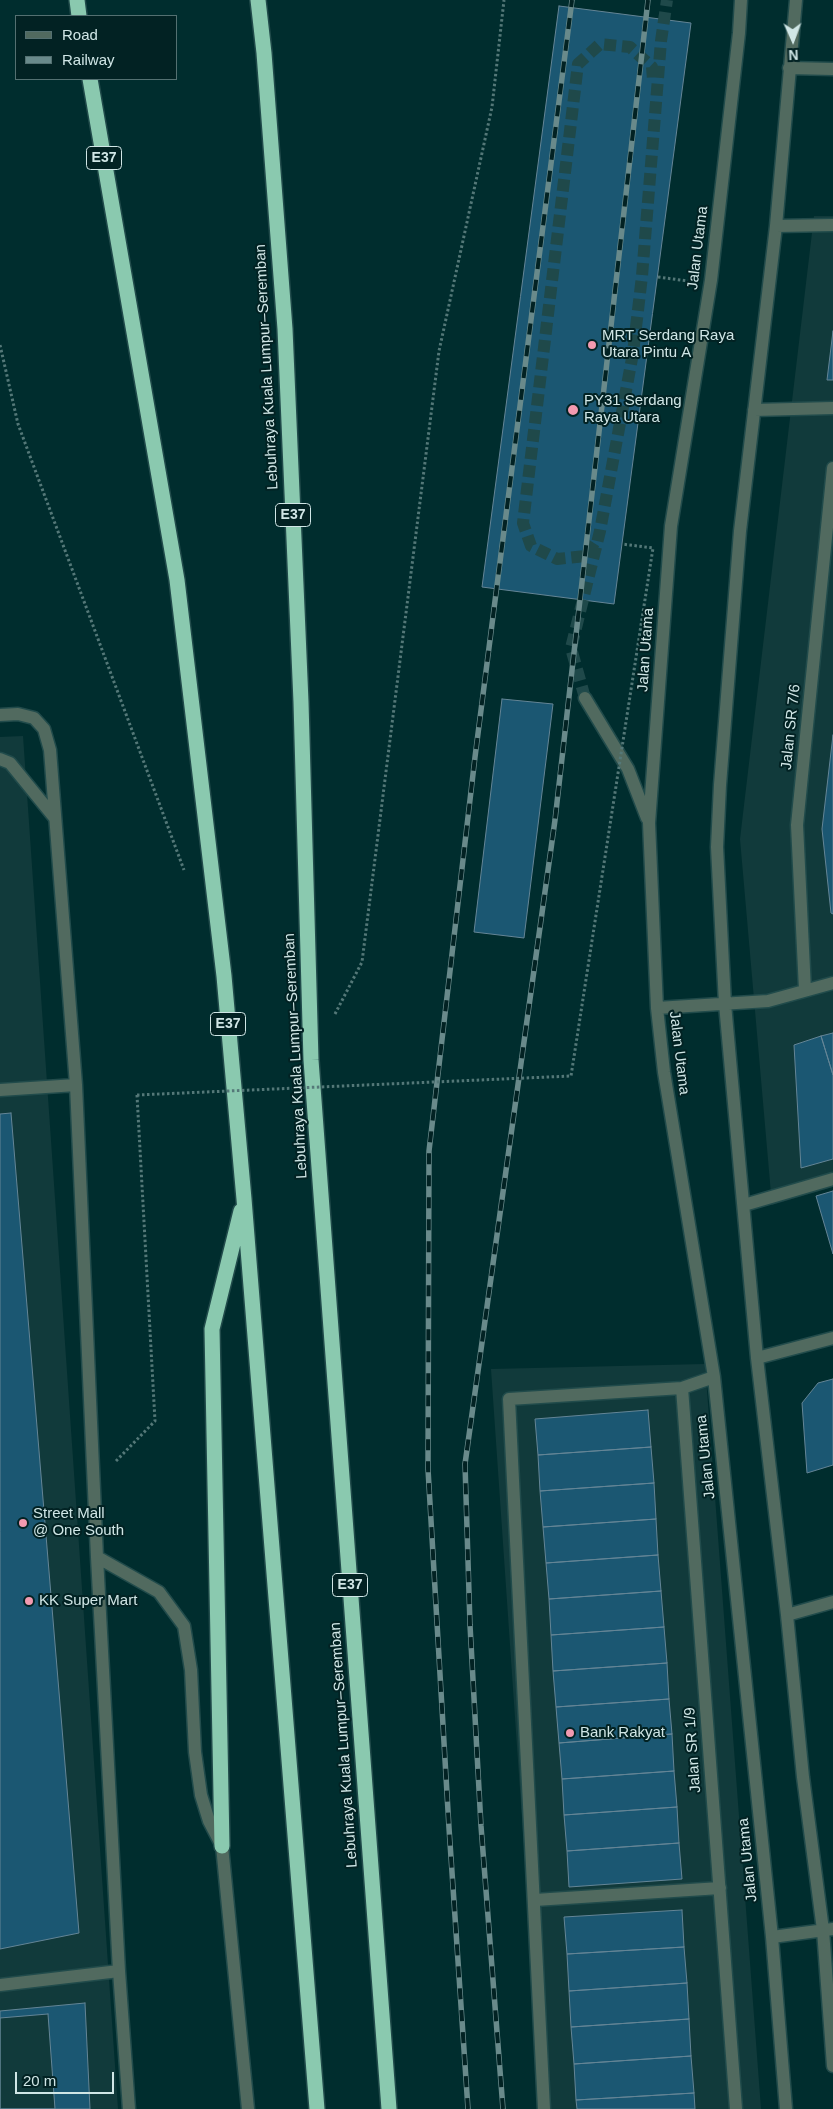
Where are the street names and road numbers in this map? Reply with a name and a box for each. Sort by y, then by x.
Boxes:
road number: E37 [86,146,122,170]
street label: Jalan Utama [684,205,712,291]
street label: Lebuhraya Kuala Lumpur–Seremban [252,244,282,490]
road number: E37 [276,504,310,526]
street label: Jalan Utama [634,607,658,693]
street label: Jalan SR 7/6 [778,683,804,771]
street label: Lebuhraya Kuala Lumpur–Seremban [281,933,311,1179]
street label: Jalan Utama [665,1010,693,1096]
road number: E37 [210,1012,246,1036]
street label: Jalan Utama [693,1414,719,1500]
road number: E37 [332,1574,368,1596]
street label: Lebuhraya Kuala Lumpur–Seremban [326,1622,362,1868]
street label: Jalan SR 1/9 [681,1707,705,1793]
street label: Jalan Utama [735,1817,761,1903]

